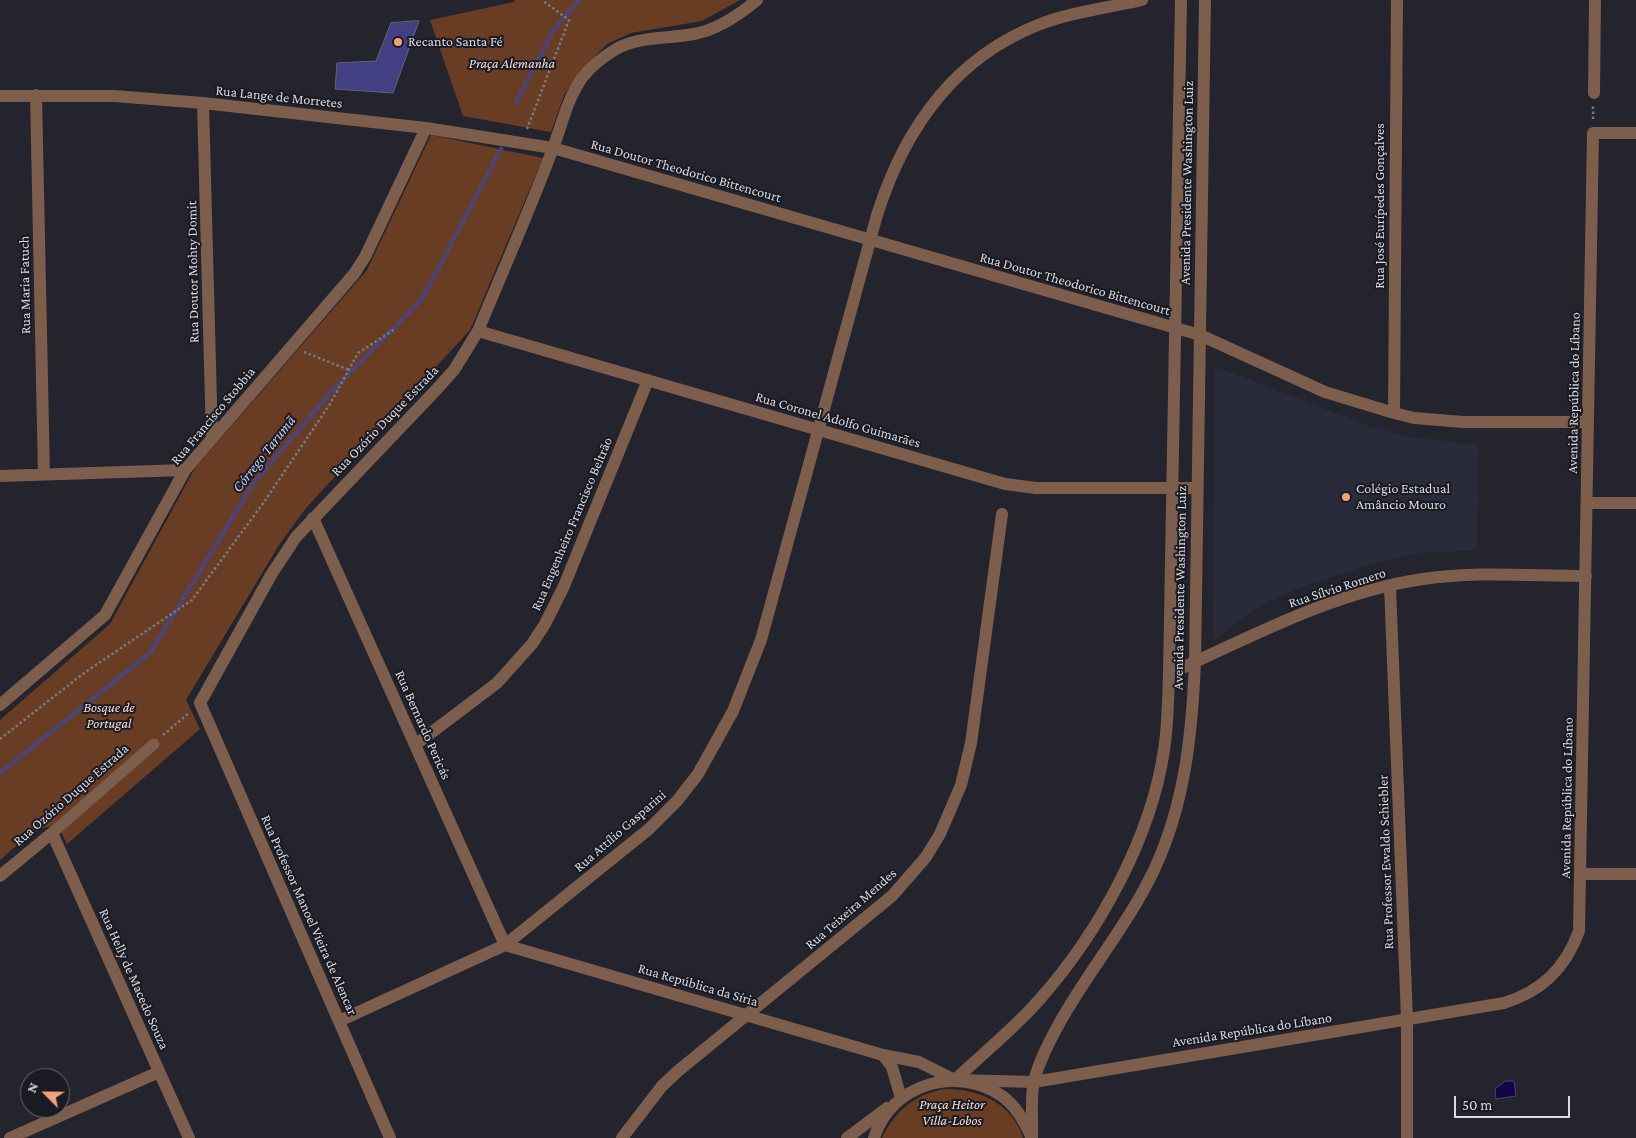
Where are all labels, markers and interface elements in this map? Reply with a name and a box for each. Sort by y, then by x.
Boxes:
place label: Recanto Santa Fé [408,34,503,50]
marker: Recanto Santa Fé [392,36,404,48]
park label: Praça Alemanha [469,56,555,72]
street label: Avenida Presidente Washington Luiz [1177,81,1197,285]
street label: Rua Lange de Morretes [215,82,343,112]
street label: Rua José Eurípedes Gonçalves [1372,123,1388,289]
street label: Rua Doutor Theodorico Bittencourt [589,136,783,206]
street label: Rua Doutor Mohty Domit [183,201,203,343]
street label: Rua Maria Fatuch [16,236,34,334]
street label: Rua Doutor Theodorico Bittencourt [978,249,1172,319]
street label: Avenida República do Líbano [1564,312,1584,474]
street label: Rua Ozório Duque Estrada [328,362,442,480]
street label: Rua Francisco Stobbia [167,364,259,468]
street label: Rua Coronel Adolfo Guimarães [754,388,922,452]
water label: Córrego Tarumã [229,412,299,496]
street label: Rua Engenheiro Francisco Beltrão [528,435,616,613]
place label: Colégio Estadual Amâncio Mouro [1356,481,1450,514]
street label: Avenida Presidente Washington Luiz [1170,486,1190,690]
marker: Colégio Estadual Amâncio Mouro [1340,491,1352,503]
street label: Rua Sílvio Romero [1286,564,1388,612]
street label: Rua Bernardo Pericás [391,668,455,782]
park label: Bosque de Portugal [83,700,135,732]
street label: Avenida República do Líbano [1557,717,1577,879]
street label: Rua Ozório Duque Estrada [10,740,132,850]
street label: Rua Professor Ewaldo Schiebler [1375,774,1397,950]
street label: Rua Attílio Gasparini [571,787,669,875]
street label: Rua Professor Manoel Vieira de Alencar [257,812,361,1018]
street label: Rua Teixeira Mendes [802,865,900,953]
street label: Rua Helly de Macedo Souza [95,906,173,1052]
street label: Rua República da Síria [636,960,760,1010]
street label: Avenida República do Líbano [1171,1009,1333,1051]
north arrow [20,1068,70,1118]
text: N [23,1080,41,1095]
scale bar [1456,1086,1572,1118]
park label: Praça Heitor Villa-Lobos [919,1097,985,1130]
text: 50 m [1462,1097,1492,1113]

